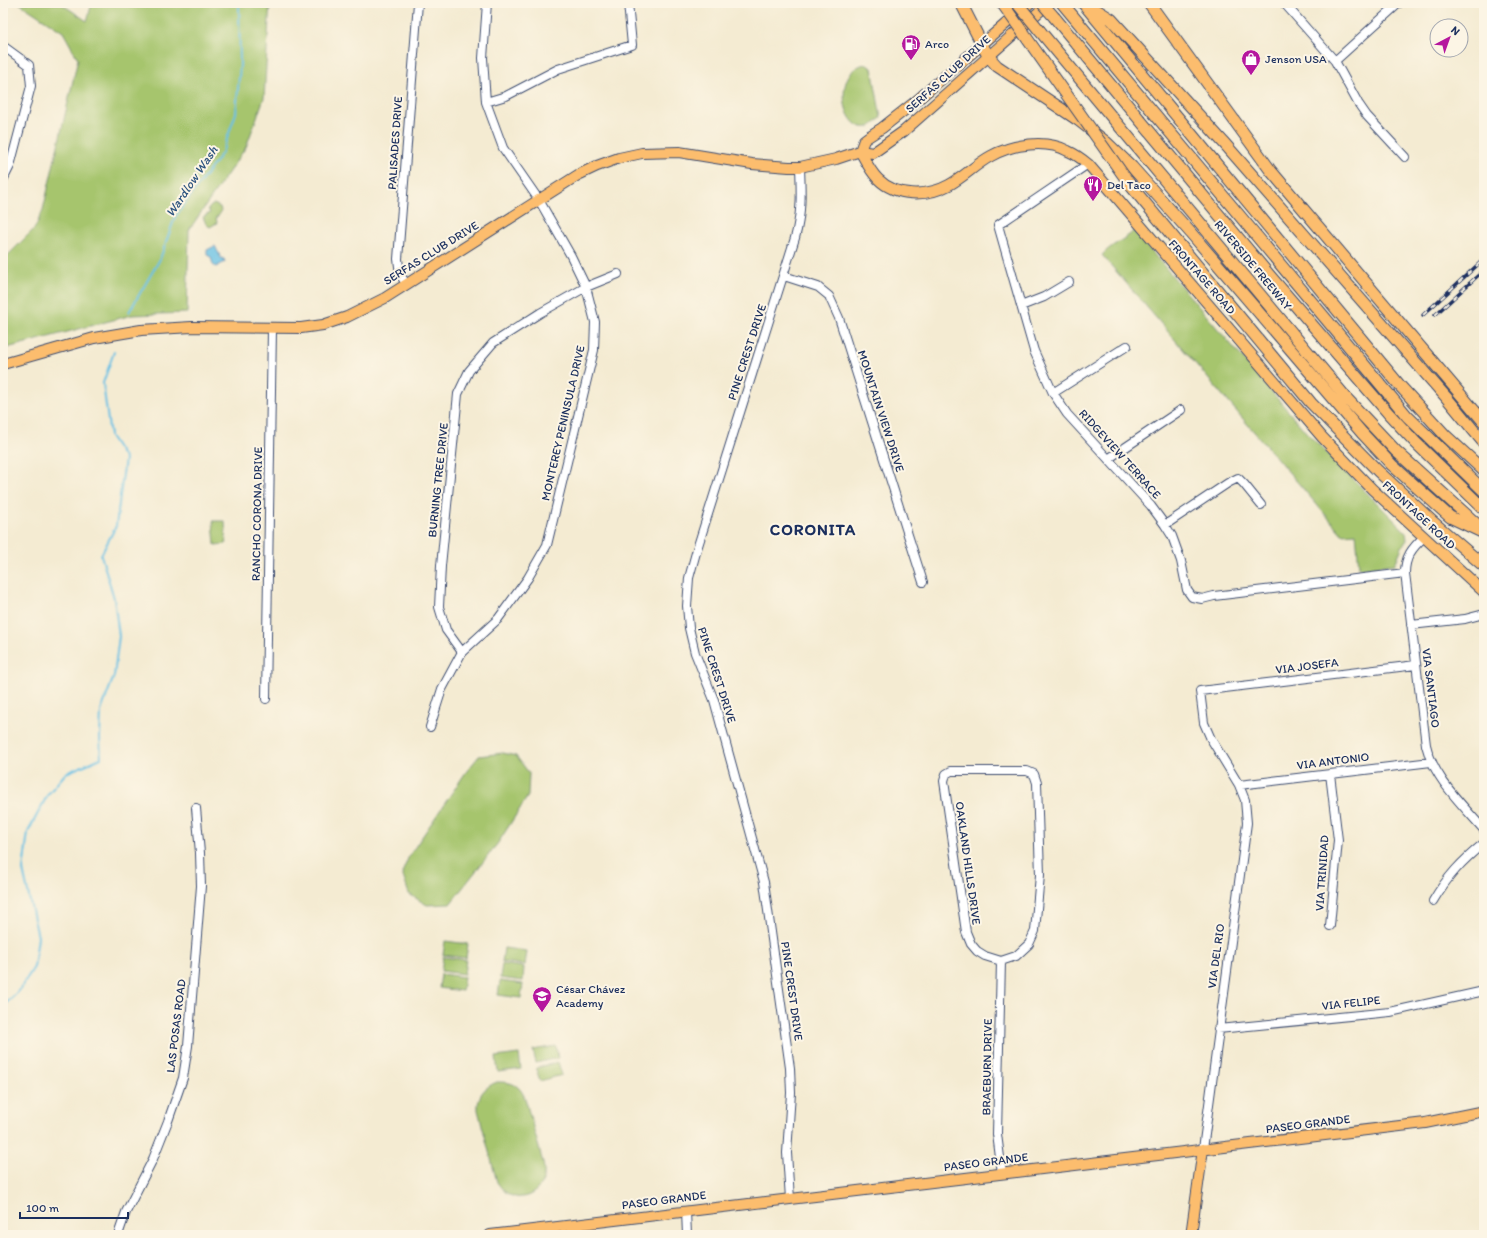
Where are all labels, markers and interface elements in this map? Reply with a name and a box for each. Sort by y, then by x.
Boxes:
north arrow [1429,18,1469,58]
text: N [1448,23,1462,38]
street label: SERFAS CLUB DRIVE [903,32,994,116]
fuel station icon: Arco [900,33,922,61]
place label: Arco [925,37,949,51]
shop icon: Jenson USA [1240,48,1262,76]
place label: Jenson USA [1265,52,1327,66]
street label: PALISADES DRIVE [385,95,405,190]
water label: Wardlow Wash [162,143,221,220]
restaurant icon: Del Taco [1082,174,1104,202]
place label: Del Taco [1107,178,1151,192]
street label: RIVERSIDE FREEWAY [1211,217,1295,313]
street label: SERFAS CLUB DRIVE [381,218,481,288]
street label: FRONTAGE ROAD [1166,237,1238,317]
street label: PINE CREST DRIVE [725,302,769,402]
street label: MONTEREY PENINSULA DRIVE [538,344,588,502]
street label: MOUNTAIN VIEW DRIVE [855,348,907,474]
street label: RIDGEVIEW TERRACE [1076,406,1164,502]
street label: BURNING TREE DRIVE [425,422,451,538]
street label: RANCHO CORONA DRIVE [249,446,265,581]
street label: FRONTAGE ROAD [1380,478,1458,552]
district label: CORONITA [770,520,856,539]
street label: PINE CREST DRIVE [695,625,739,725]
street label: VIA SANTIAGO [1419,647,1443,729]
street label: VIA JOSEFA [1275,655,1340,677]
street label: VIA ANTONIO [1296,750,1370,772]
street label: OAKLAND HILLS DRIVE [952,800,984,926]
street label: VIA TRINIDAD [1312,834,1332,912]
street label: VIA DEL RIO [1205,922,1228,989]
street label: PINE CREST DRIVE [778,940,806,1042]
street label: LAS POSAS ROAD [163,978,189,1074]
place label: César Chávez Academy [556,982,626,1010]
school or university icon: César Chávez Academy [531,985,553,1013]
street label: VIA FELIPE [1321,993,1381,1013]
street label: BRAEBURN DRIVE [979,1018,995,1116]
street label: PASEO GRANDE [1265,1112,1351,1136]
street label: PASEO GRANDE [943,1150,1029,1174]
street label: PASEO GRANDE [621,1188,707,1212]
scale bar [20,1194,128,1220]
text: 100 m [26,1201,59,1215]

